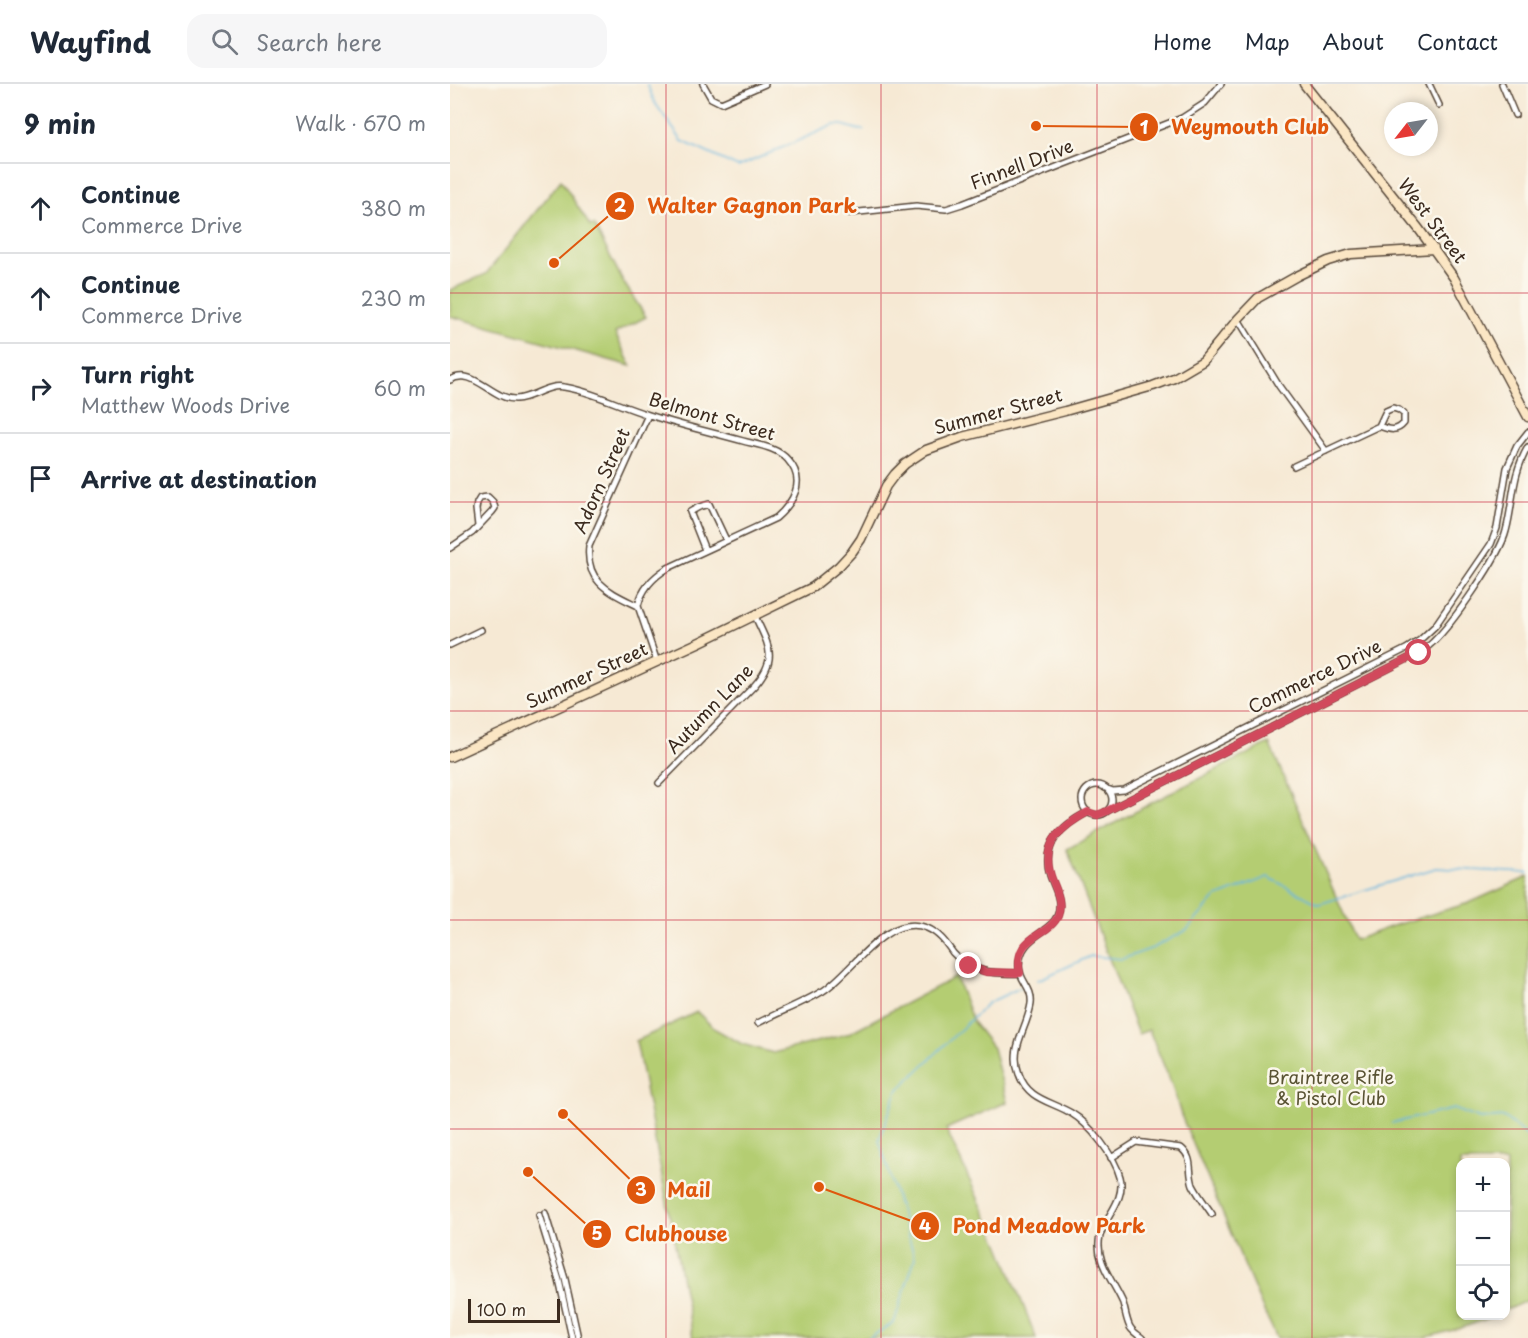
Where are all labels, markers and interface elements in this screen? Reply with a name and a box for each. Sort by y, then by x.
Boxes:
search box [187,14,607,68]
text: Wayfind [30,20,151,63]
icon: search [208,25,241,58]
text: Search here [256,25,382,58]
text: Home [1153,25,1212,57]
text: Map [1245,25,1290,57]
text: About [1323,25,1384,57]
text: Contact [1417,25,1498,57]
north arrow [1384,102,1438,156]
text: 9 min [24,104,96,143]
text: Walk · 670 m [295,108,426,138]
callout: Weymouth Club [1129,108,1341,146]
text: Weymouth Club [1171,111,1329,141]
text: 1 [1140,113,1149,140]
street label: Finnell Drive [966,132,1077,196]
street label: West Street [1392,172,1474,268]
text: Continue [81,177,180,210]
callout: Walter Gagnon Park [605,187,870,225]
text: Walter Gagnon Park [647,190,857,220]
text: 2 [614,191,627,218]
icon: ahead [24,192,57,225]
text: 380 m [360,193,426,223]
text: Commerce Drive [81,210,242,240]
text: Continue [81,267,180,300]
icon: ahead [24,282,57,315]
text: 230 m [361,283,426,313]
text: Commerce Drive [81,300,242,330]
text: Turn right [81,357,194,390]
icon: right [24,372,57,405]
text: 60 m [374,373,426,403]
street label: Summer Street [930,380,1065,441]
street label: Belmont Street [646,385,779,446]
text: Matthew Woods Drive [81,390,290,420]
street label: Adorn Street [565,423,636,537]
icon: arrive [24,462,57,495]
text: Arrive at destination [81,462,317,495]
street label: Commerce Drive [1243,632,1386,720]
street label: Summer Street [521,635,652,715]
route start [1405,639,1431,665]
street label: Autumn Lane [659,657,759,759]
route end [955,952,981,978]
park label: Braintree Rifle & Pistol Club [1268,1063,1394,1111]
map controls [1456,1158,1510,1320]
button: + [1456,1158,1510,1212]
callout: Mail [626,1171,723,1209]
text: Mail [667,1174,711,1204]
text: 3 [635,1175,647,1202]
callout: Pond Meadow Park [910,1207,1158,1245]
text: Pond Meadow Park [953,1210,1146,1240]
text: 4 [919,1212,931,1239]
button: − [1456,1212,1510,1266]
callout: Clubhouse [582,1215,739,1253]
text: Clubhouse [624,1218,728,1248]
text: 5 [591,1219,603,1246]
button: locate [1456,1266,1510,1320]
scale bar [468,1296,560,1324]
text: 100 m [477,1297,526,1321]

